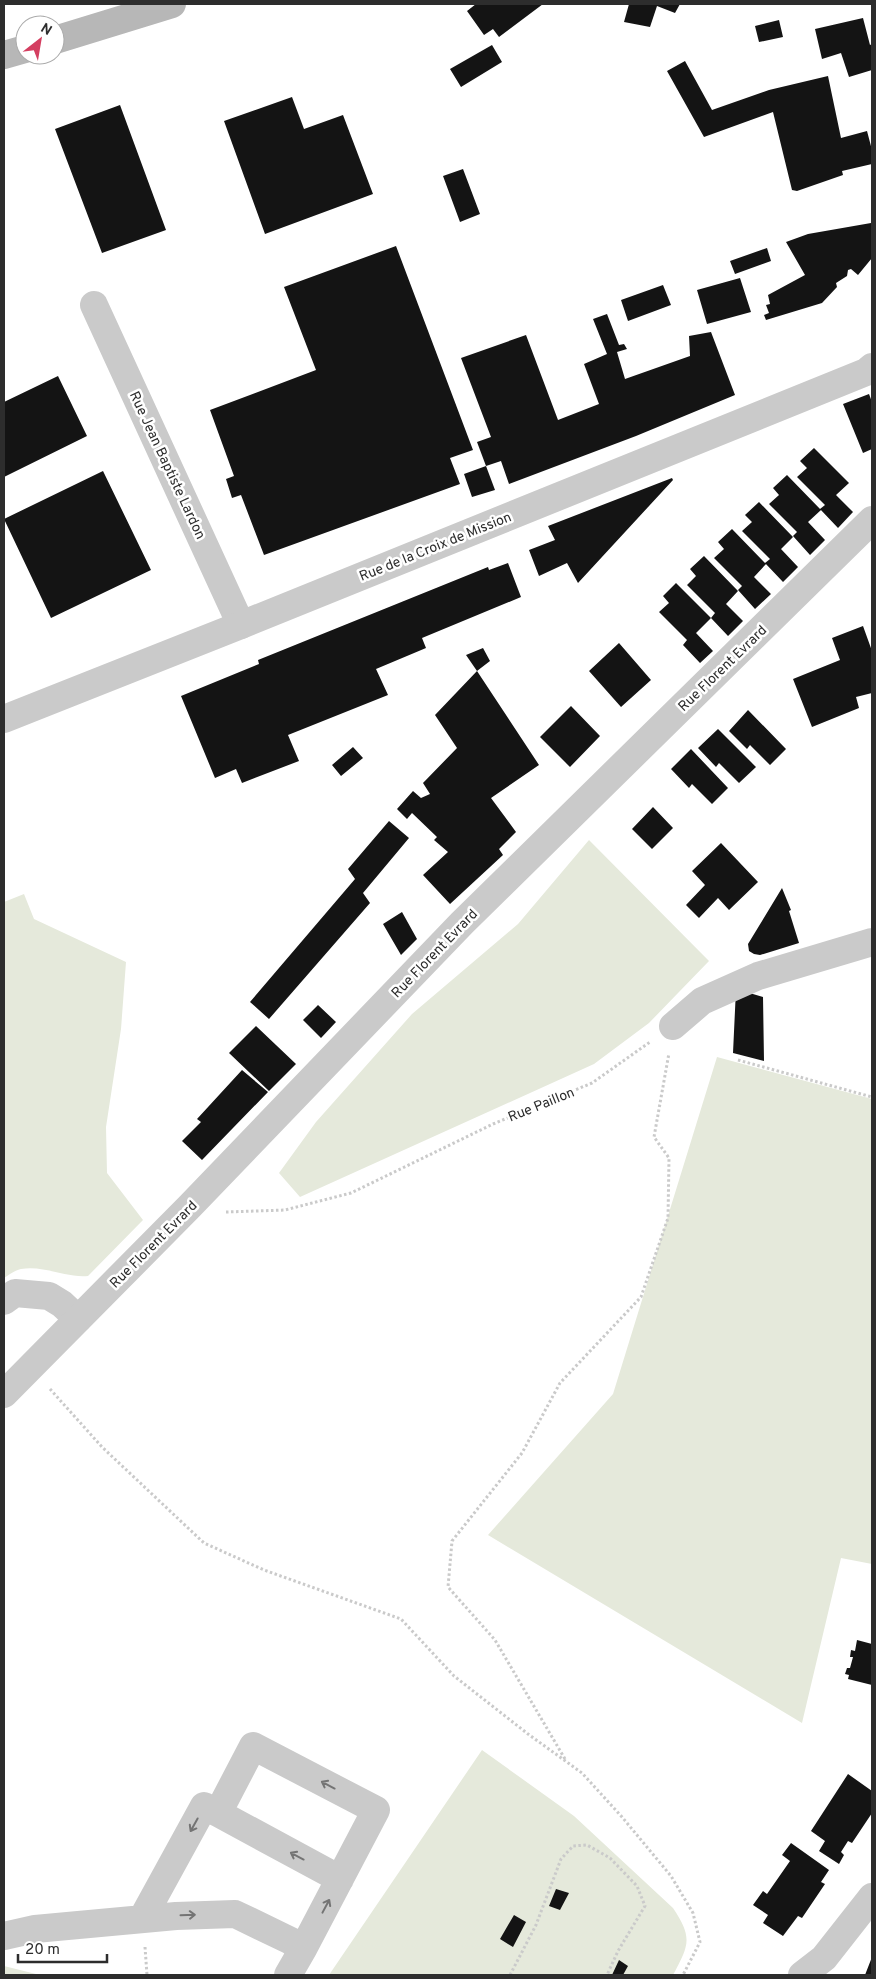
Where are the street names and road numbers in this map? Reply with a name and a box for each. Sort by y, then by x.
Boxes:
street label: Rue Jean Baptiste Lardon [125,389,208,542]
street label: Rue de la Croix de Mission [357,509,514,586]
street label: Rue Florent Evrard [675,622,771,716]
street label: Rue Florent Evrard [388,906,482,1002]
street label: Rue Paillon [506,1084,577,1126]
street label: Rue Florent Evrard [107,1198,201,1292]

